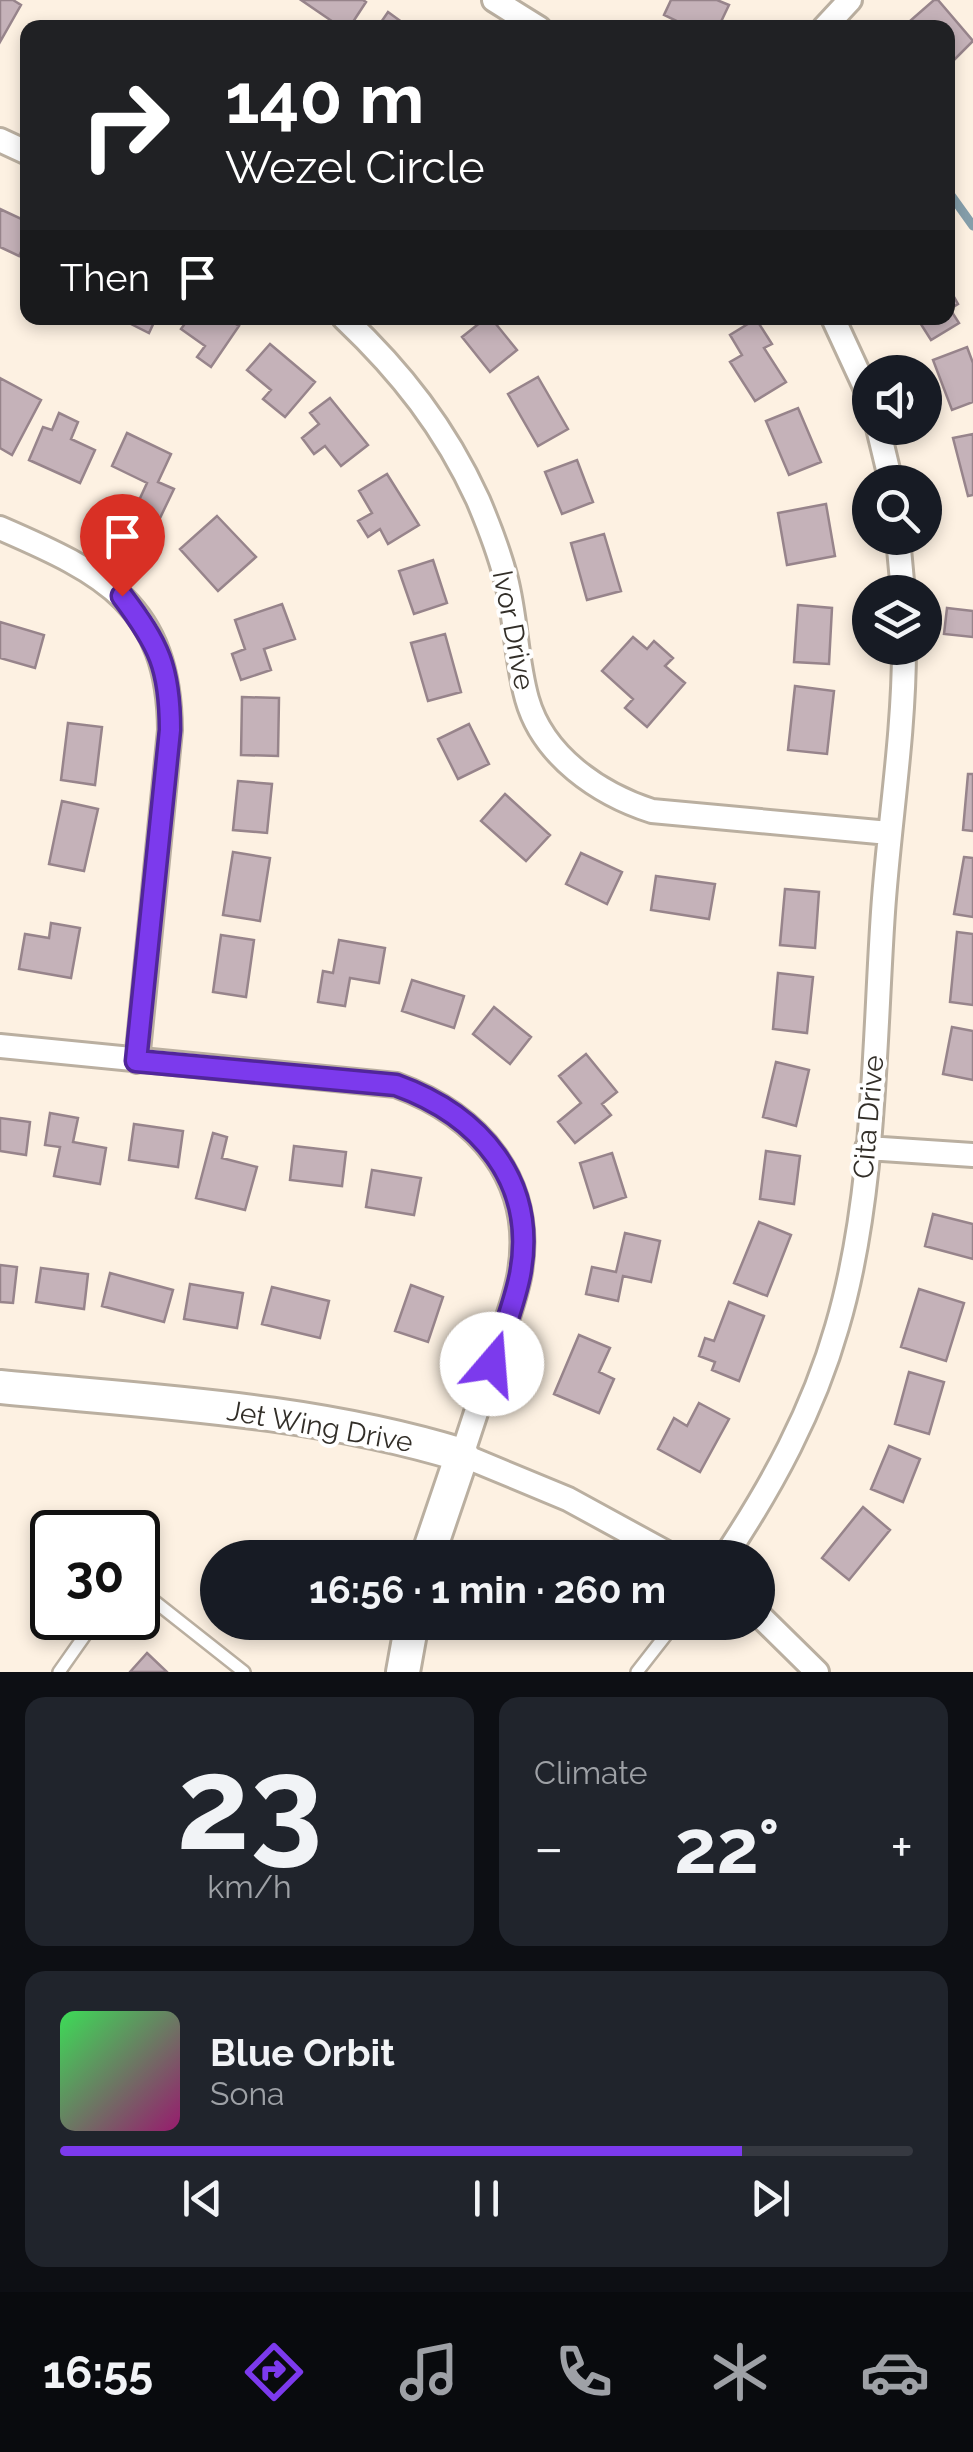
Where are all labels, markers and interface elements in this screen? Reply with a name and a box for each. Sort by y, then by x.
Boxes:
text: 140 m [225,57,425,139]
icon: right [60,60,190,190]
text: Wezel Circle [225,141,485,194]
icon: arrive [170,250,225,305]
text: Then [60,255,150,300]
map controls [852,355,942,665]
button: sound [852,355,942,445]
button: search [852,465,942,555]
pin [80,494,165,597]
icon: arrive [95,509,150,564]
street label: Ivor Drive [486,567,541,693]
button: layers [852,575,942,665]
street label: Cita Drive [847,1054,890,1180]
position arrow [440,1312,544,1416]
street label: Jet Wing Drive [224,1394,415,1459]
speed limit sign: 30 [30,1510,160,1640]
text: 16:56 · 1 min · 260 m [309,1567,666,1612]
text: 23 [177,1727,322,1879]
text: Climate [534,1754,648,1791]
text: 22° [674,1802,780,1891]
text: − [534,1815,564,1880]
text: + [890,1815,913,1880]
text: km/h [207,1868,292,1905]
text: Blue Orbit [210,2030,395,2075]
text: Sona [210,2075,285,2112]
icon: previous [175,2171,230,2226]
icon: pause [459,2171,514,2226]
icon: next [743,2171,798,2226]
icon: directions [239,2337,309,2407]
icon: music [394,2337,464,2407]
icon: phone [549,2337,619,2407]
icon: climate [705,2337,775,2407]
icon: car [860,2337,930,2407]
text: 16:55 [43,2346,153,2399]

